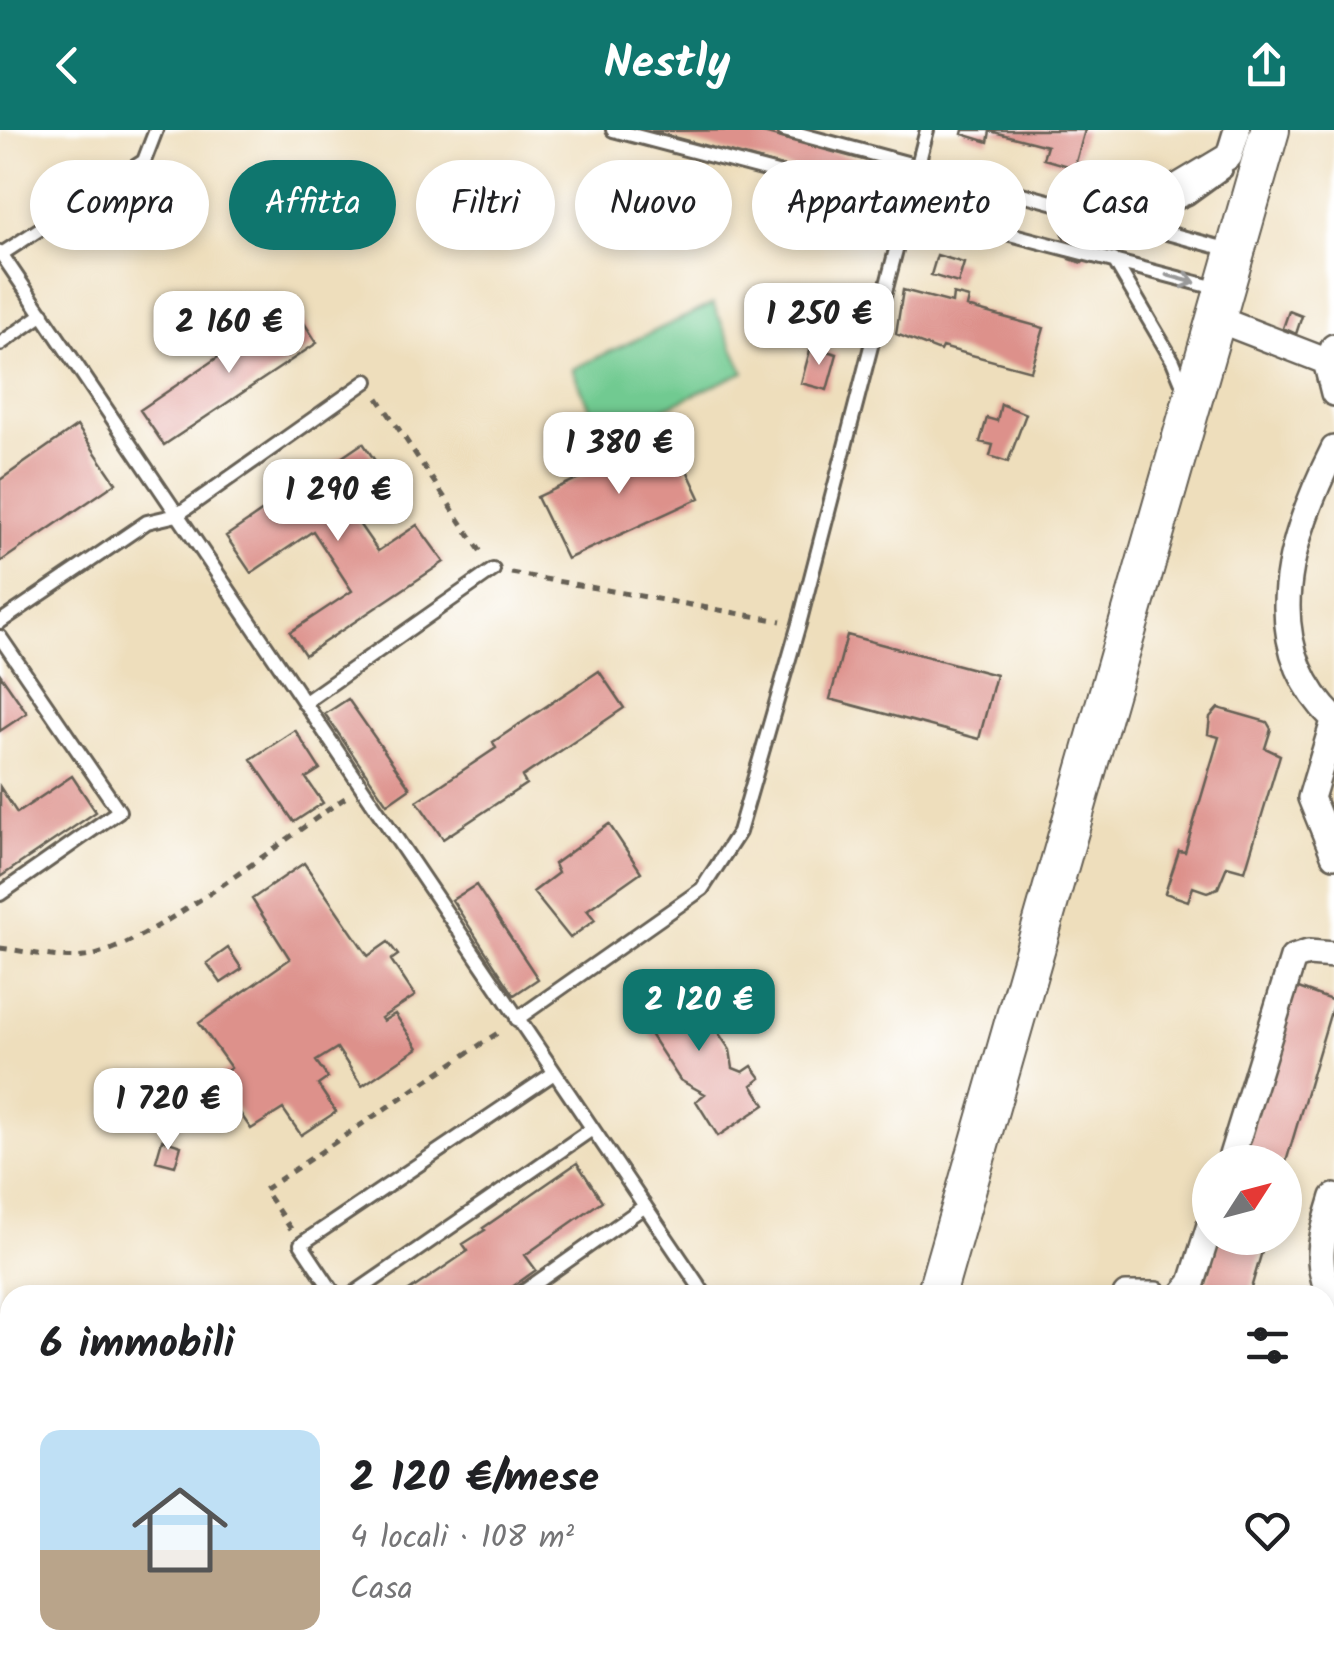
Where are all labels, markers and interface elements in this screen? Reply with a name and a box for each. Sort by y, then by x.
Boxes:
text: Nestly [603,29,731,101]
icon: back [40,38,95,93]
icon: share [1239,38,1294,93]
chip: Compra [30,160,209,250]
chip: Affitta [229,160,396,250]
chip: Filtri [416,160,555,250]
chip: Nuovo [575,160,732,250]
chip: Appartamento [752,160,1026,250]
chip: Casa [1046,160,1185,250]
one-way arrow [1165,270,1196,289]
pin: 1 250 € [727,283,911,368]
text: 1 250 € [766,290,872,341]
pin: 2 160 € [137,291,321,376]
text: 2 160 € [175,298,283,349]
pin: 1 380 € [527,412,711,497]
text: 1 380 € [565,419,673,470]
pin: 1 290 € [246,459,430,544]
text: 1 290 € [285,466,391,517]
pin: 2 120 € [607,969,791,1054]
text: 2 120 € [645,976,753,1027]
pin: 1 720 € [76,1068,260,1153]
text: 1 720 € [116,1075,220,1126]
north arrow [1192,1145,1302,1255]
map controls [1192,1145,1302,1255]
text: 6 immobili [40,1312,235,1379]
icon: filters [1240,1318,1295,1373]
text: 2 120 €/mese [350,1446,599,1513]
icon: home [120,1470,240,1590]
icon: heart [1240,1503,1295,1558]
text: 4 locali · 108 m² [350,1513,574,1564]
text: Casa [350,1564,413,1615]

